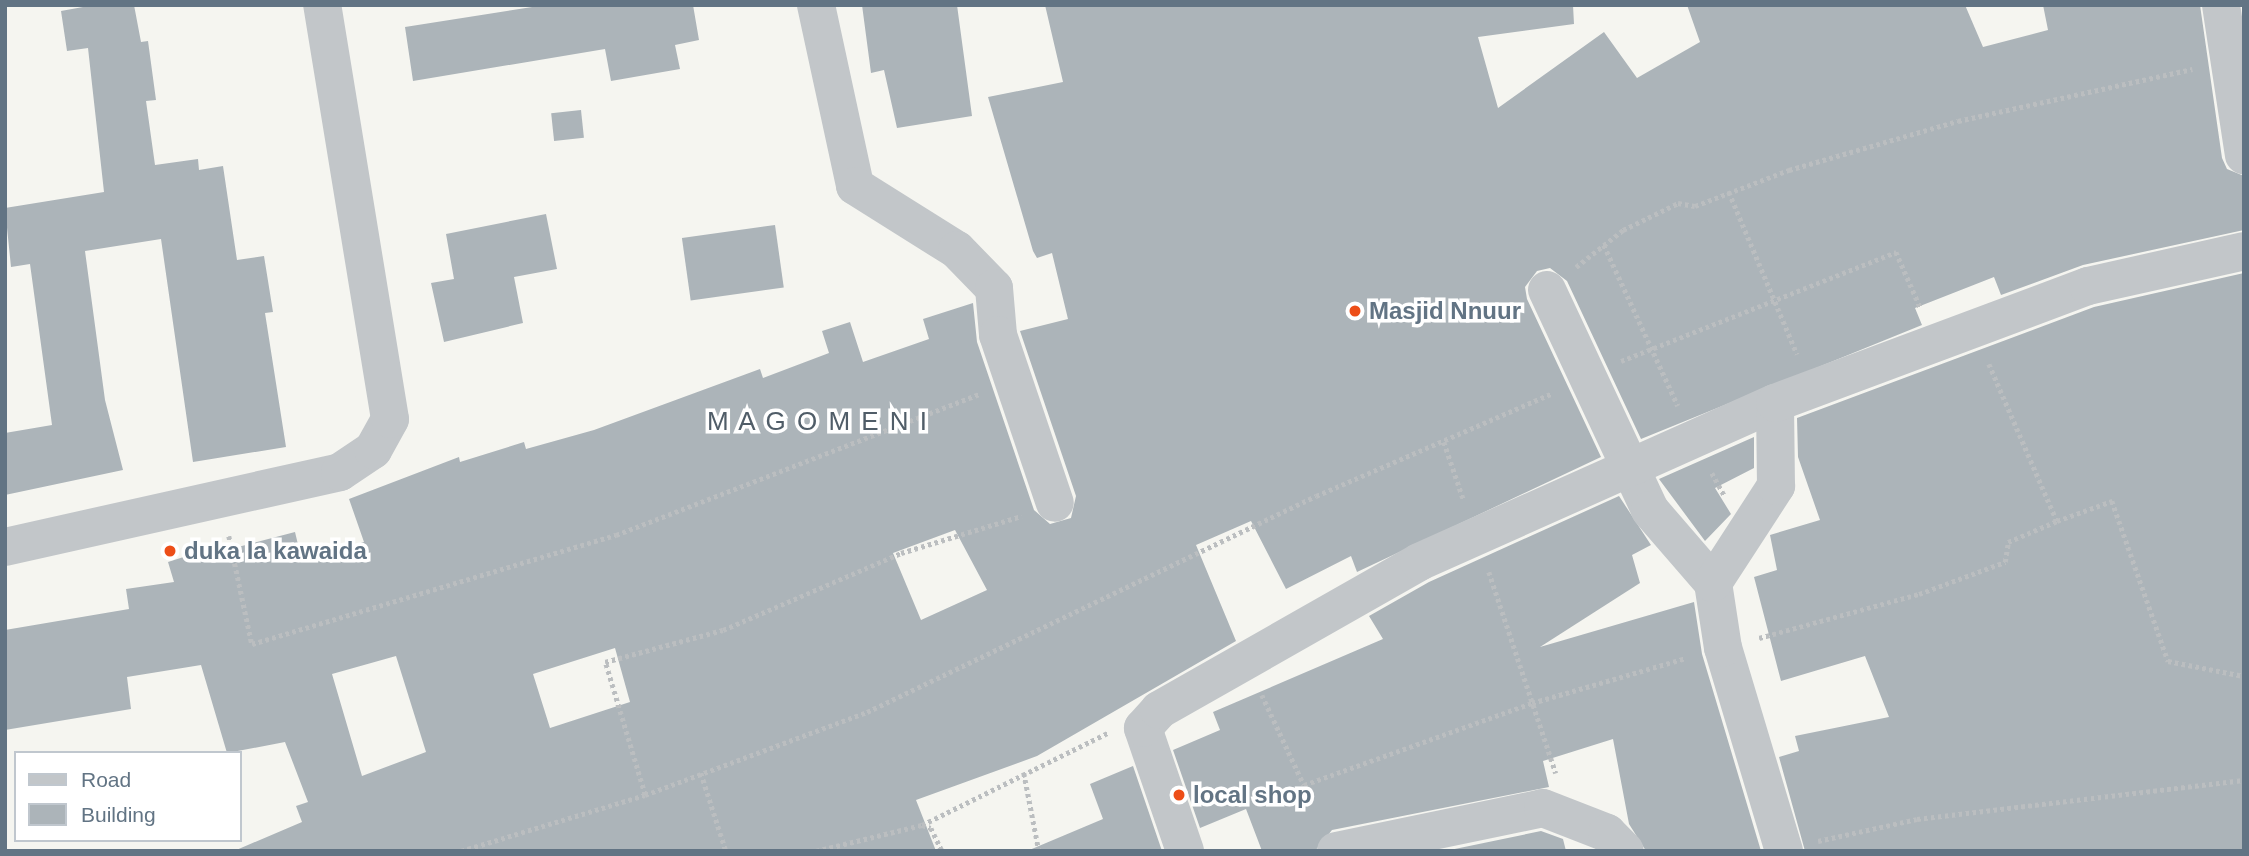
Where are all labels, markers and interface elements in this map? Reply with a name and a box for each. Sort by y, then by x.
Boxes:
place label: Masjid Nnuur [1369,297,1521,325]
marker: Masjid Nnuur [1347,303,1363,319]
district label: M A G O M E N I [707,406,929,438]
place label: duka la kawaida [184,537,367,565]
marker: duka la kawaida [162,543,178,559]
legend [14,751,242,842]
text: Road [81,768,131,791]
place label: local shop [1193,781,1312,809]
marker: local shop [1171,787,1187,803]
text: Building [81,803,156,826]

